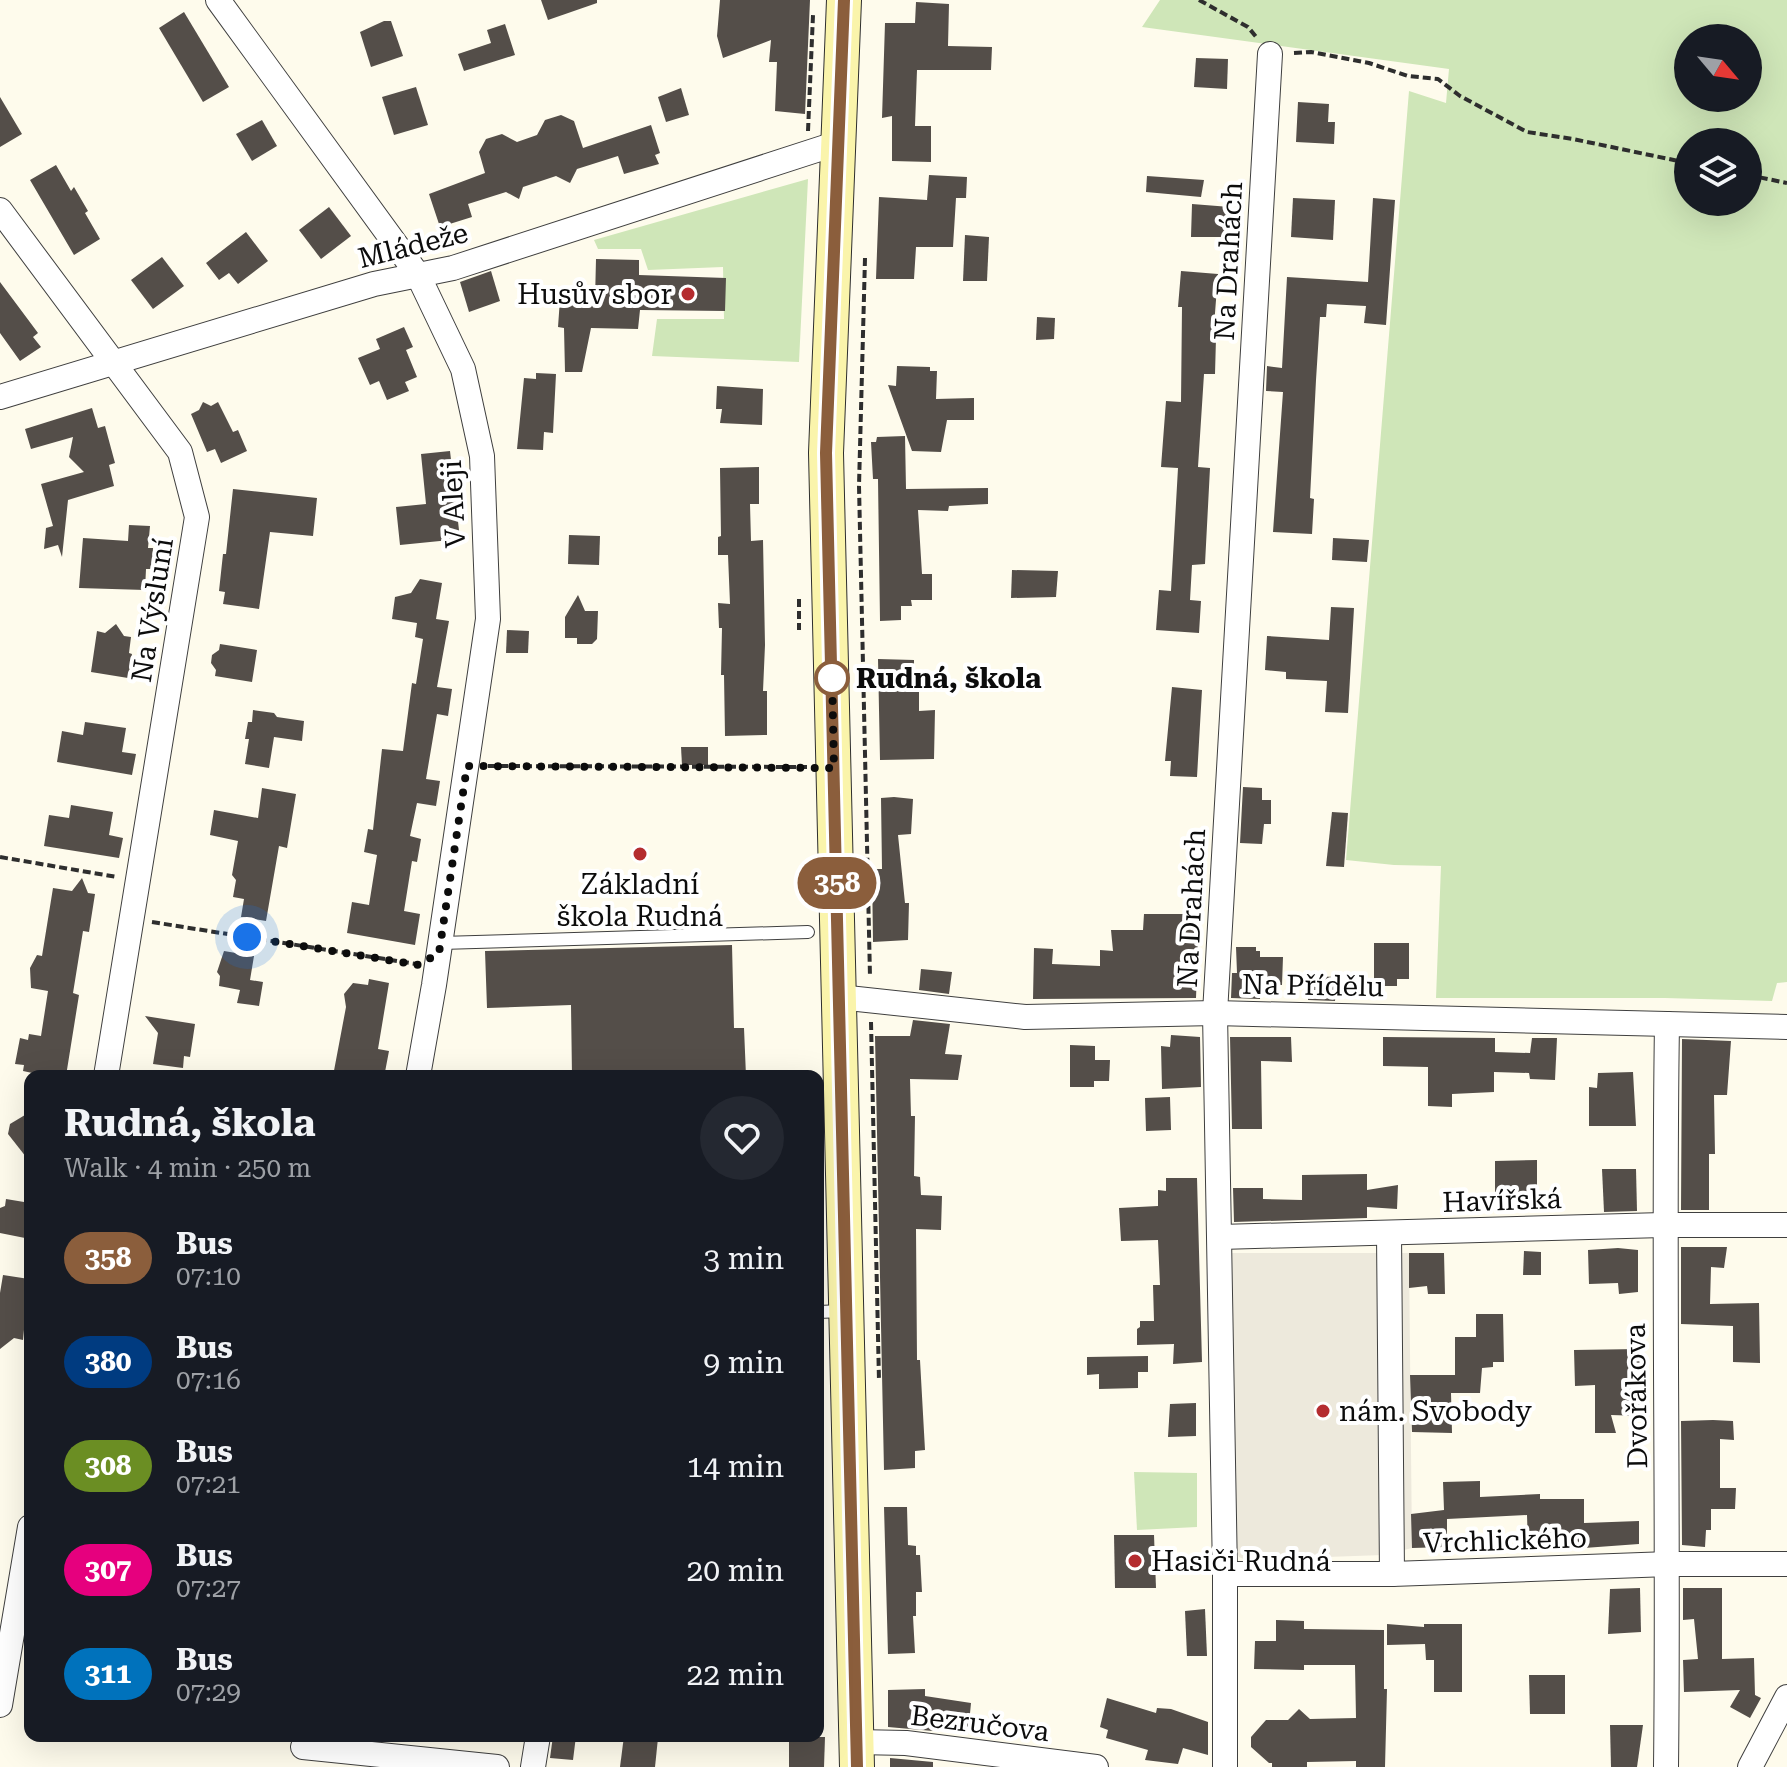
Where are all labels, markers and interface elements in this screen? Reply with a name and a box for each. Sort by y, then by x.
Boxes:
north arrow [1674,24,1762,112]
map controls [1674,24,1762,216]
button: layers [1674,128,1762,216]
street label: Na Drahách [1208,181,1249,341]
street label: Mládeže [355,216,471,275]
place label: Husův sbor [517,278,672,311]
marker: Husův sbor [679,285,697,303]
street label: V Aleji [435,459,472,549]
street label: Na Výsluní [125,536,180,685]
marker: Rudná, škola [815,661,849,695]
place label: Rudná, škola [856,662,1042,695]
street label: Na Drahách [1171,828,1212,988]
marker: Základní škola Rudná [631,845,649,863]
line badge: 358 [791,857,883,909]
text: 358 [813,866,861,899]
place label: Základní škola Rudná [557,868,723,933]
your location [227,917,267,957]
street label: Na Přídělu [1242,968,1384,1003]
button: heart [700,1096,784,1180]
text: Rudná, škola [64,1101,316,1145]
text: Walk · 4 min · 250 m [64,1153,311,1183]
street label: Havířská [1442,1182,1562,1219]
text: Bus [176,1226,233,1261]
text: 358 [84,1241,132,1274]
text: 3 min [703,1241,784,1276]
text: 07:10 [176,1261,241,1291]
street label: Dvořákova [1619,1323,1654,1469]
text: Bus [176,1330,233,1365]
text: 380 [84,1345,132,1378]
text: 9 min [703,1345,784,1380]
text: 07:16 [176,1365,241,1395]
place label: nám. Svobody [1339,1395,1532,1428]
marker: nám. Svobody [1314,1402,1332,1420]
text: Bus [176,1434,233,1469]
text: 308 [84,1449,132,1482]
text: 14 min [687,1449,784,1484]
text: 07:21 [176,1469,241,1499]
street label: Vrchlického [1423,1521,1587,1560]
text: Bus [176,1538,233,1573]
place label: Hasiči Rudná [1151,1545,1331,1578]
marker: Hasiči Rudná [1126,1552,1144,1570]
text: 307 [84,1553,132,1586]
text: 20 min [687,1553,784,1588]
text: 07:27 [176,1573,241,1603]
text: Bus [176,1642,233,1677]
text: 311 [84,1657,132,1690]
text: 22 min [687,1657,784,1692]
text: 07:29 [176,1677,241,1707]
street label: Bezručova [909,1699,1051,1748]

